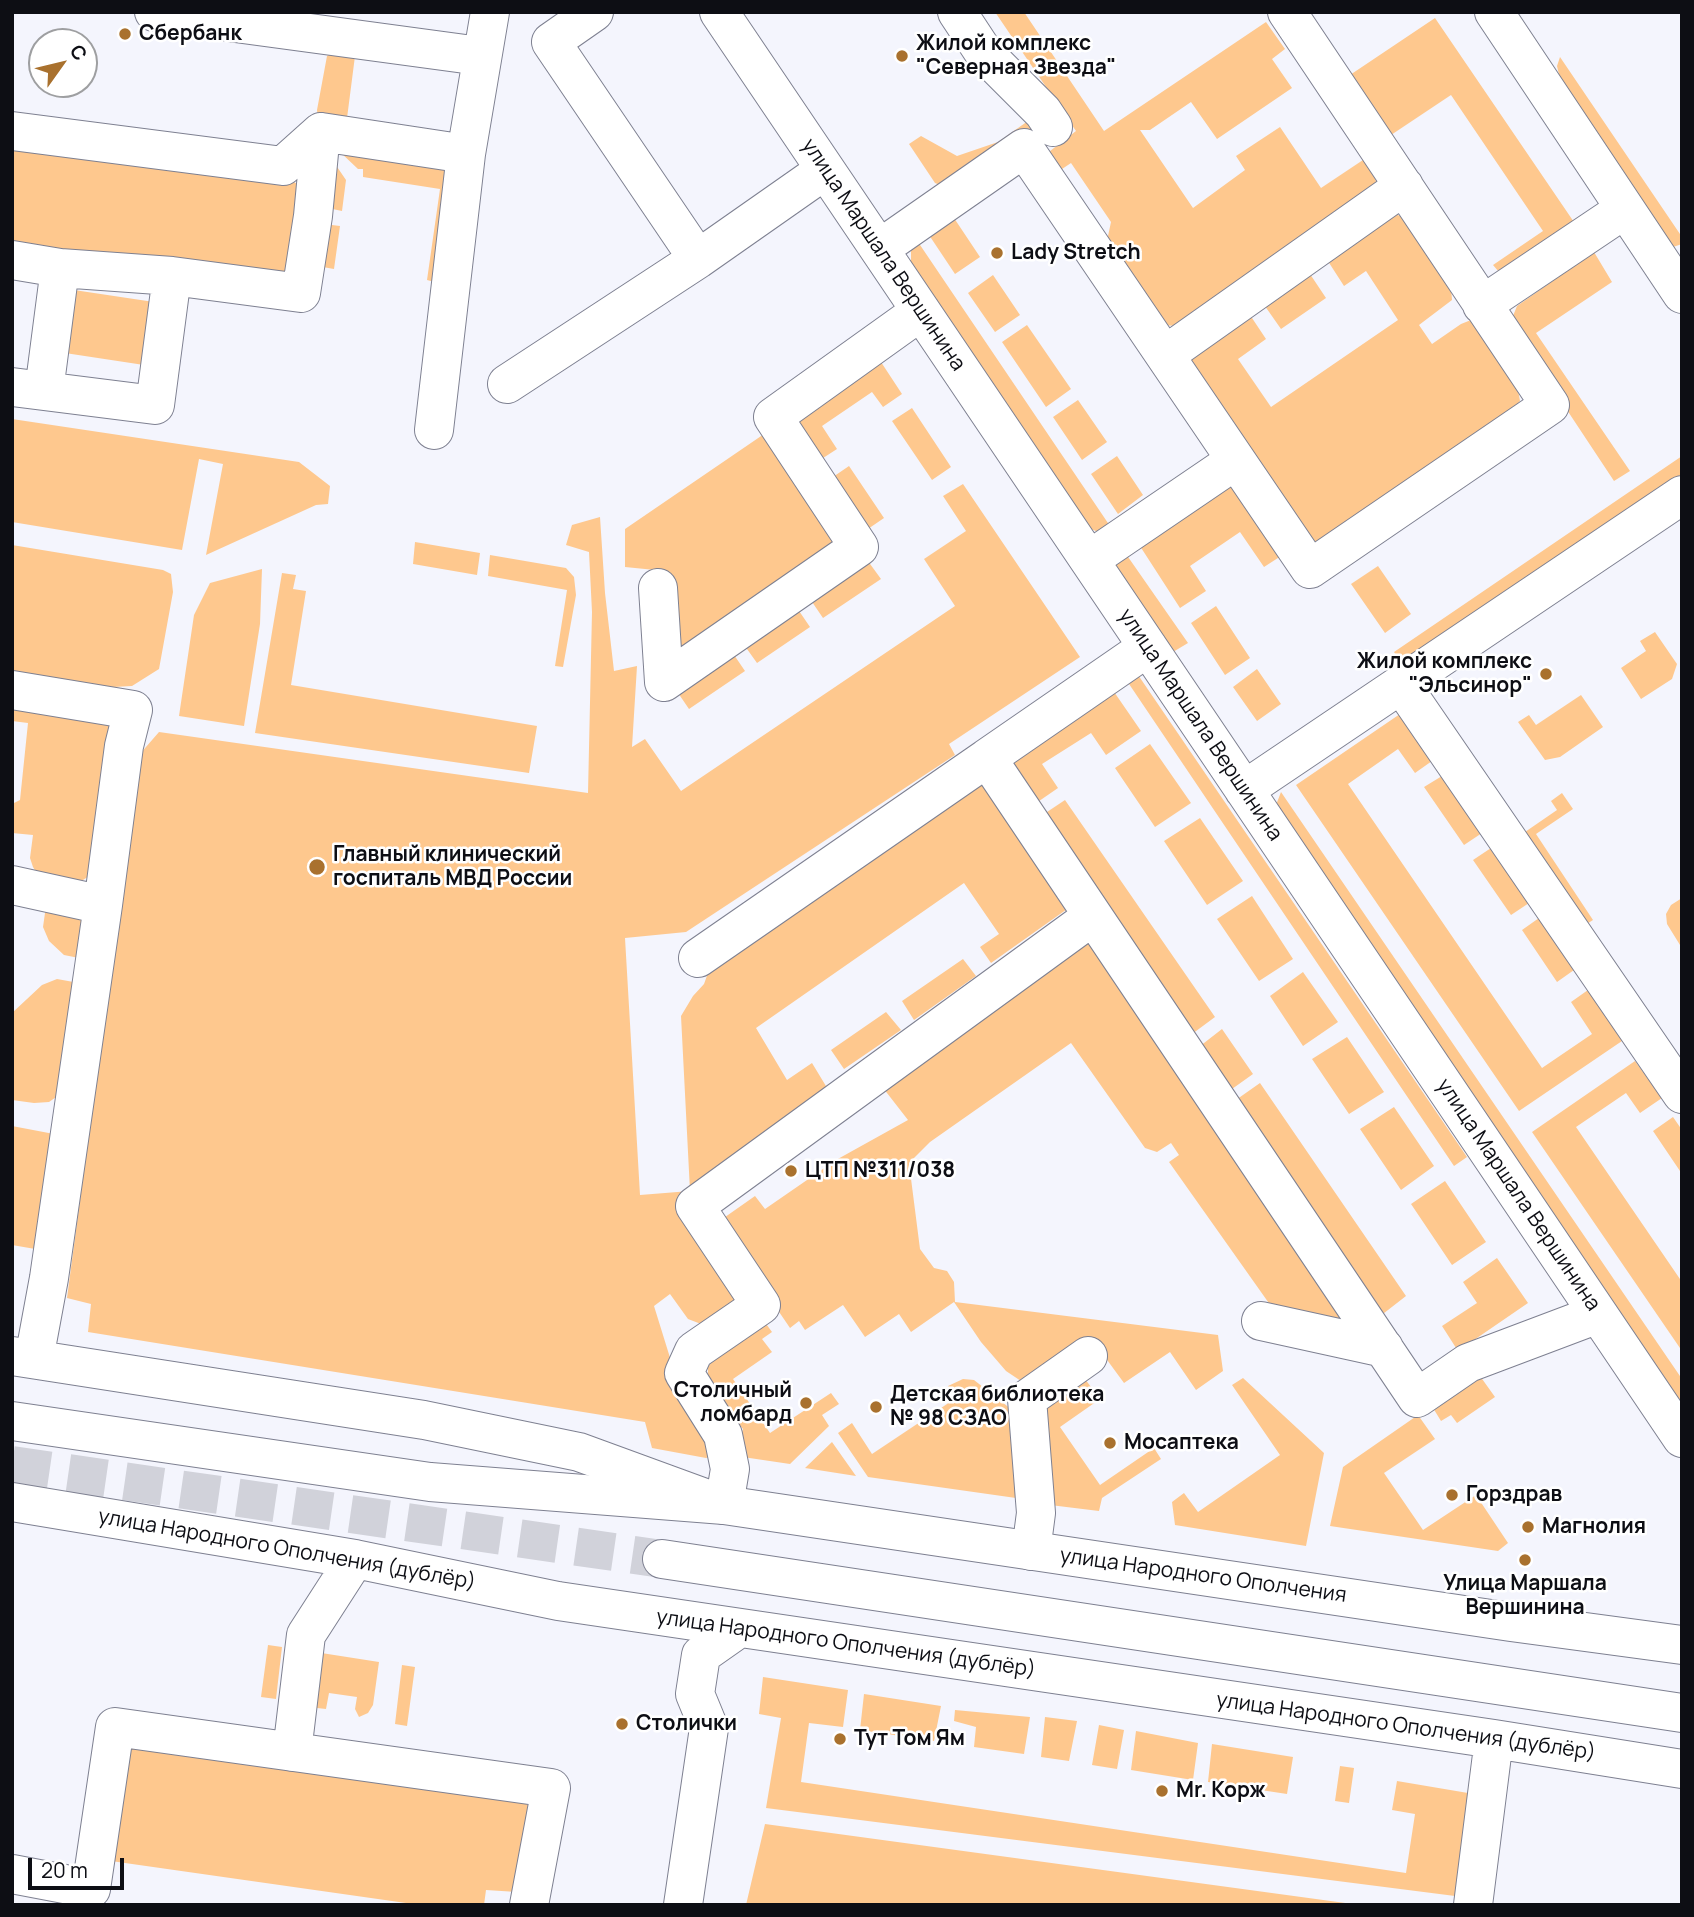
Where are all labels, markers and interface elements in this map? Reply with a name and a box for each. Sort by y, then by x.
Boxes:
place label: Сбербанк [139,21,242,47]
marker: Сбербанк [117,26,133,42]
north arrow [28,28,98,98]
place label: Жилой комплекс "Северная Звезда" [916,31,1116,81]
text: С [64,39,93,65]
marker: Жилой комплекс "Северная Звезда" [894,48,910,64]
street label: улица Маршала Вершинина [796,134,970,376]
place label: Lady Stretch [1011,240,1141,266]
marker: Lady Stretch [989,245,1005,261]
street label: улица Маршала Вершинина [1113,604,1287,846]
place label: Жилой комплекс "Эльсинор" [1357,649,1532,699]
marker: Жилой комплекс "Эльсинор" [1538,666,1554,682]
place label: Главный клинический госпиталь МВД России [333,842,572,892]
marker: Главный клинический госпиталь МВД России [307,857,327,877]
street label: улица Маршала Вершинина [1431,1074,1605,1316]
place label: ЦТП №311/038 [805,1158,955,1184]
marker: ЦТП №311/038 [783,1163,799,1179]
place label: Столичный ломбард [674,1378,792,1428]
place label: Детская библиотека № 98 СЗАО [890,1382,1104,1432]
marker: Столичный ломбард [798,1395,814,1411]
marker: Детская библиотека № 98 СЗАО [868,1399,884,1415]
place label: Мосаптека [1124,1430,1239,1456]
marker: Мосаптека [1102,1435,1118,1451]
place label: Горздрав [1466,1482,1562,1508]
marker: Горздрав [1444,1487,1460,1503]
street label: улица Народного Ополчения (дублёр) [96,1504,478,1596]
place label: Магнолия [1542,1514,1646,1540]
marker: Магнолия [1520,1519,1536,1535]
street label: улица Народного Ополчения [1058,1543,1348,1609]
marker: Улица Маршала Вершинина [1517,1552,1533,1568]
place label: Улица Маршала Вершинина [1443,1571,1607,1621]
street label: улица Народного Ополчения (дублёр) [654,1605,1038,1683]
street label: улица Народного Ополчения (дублёр) [1214,1688,1598,1766]
place label: Столички [636,1711,737,1737]
marker: Столички [614,1716,630,1732]
place label: Тут Том Ям [854,1726,965,1752]
marker: Тут Том Ям [832,1731,848,1747]
place label: Mr. Корж [1176,1778,1266,1804]
marker: Mr. Корж [1154,1783,1170,1799]
scale bar [32,1843,128,1887]
text: 20 m [41,1856,88,1884]

